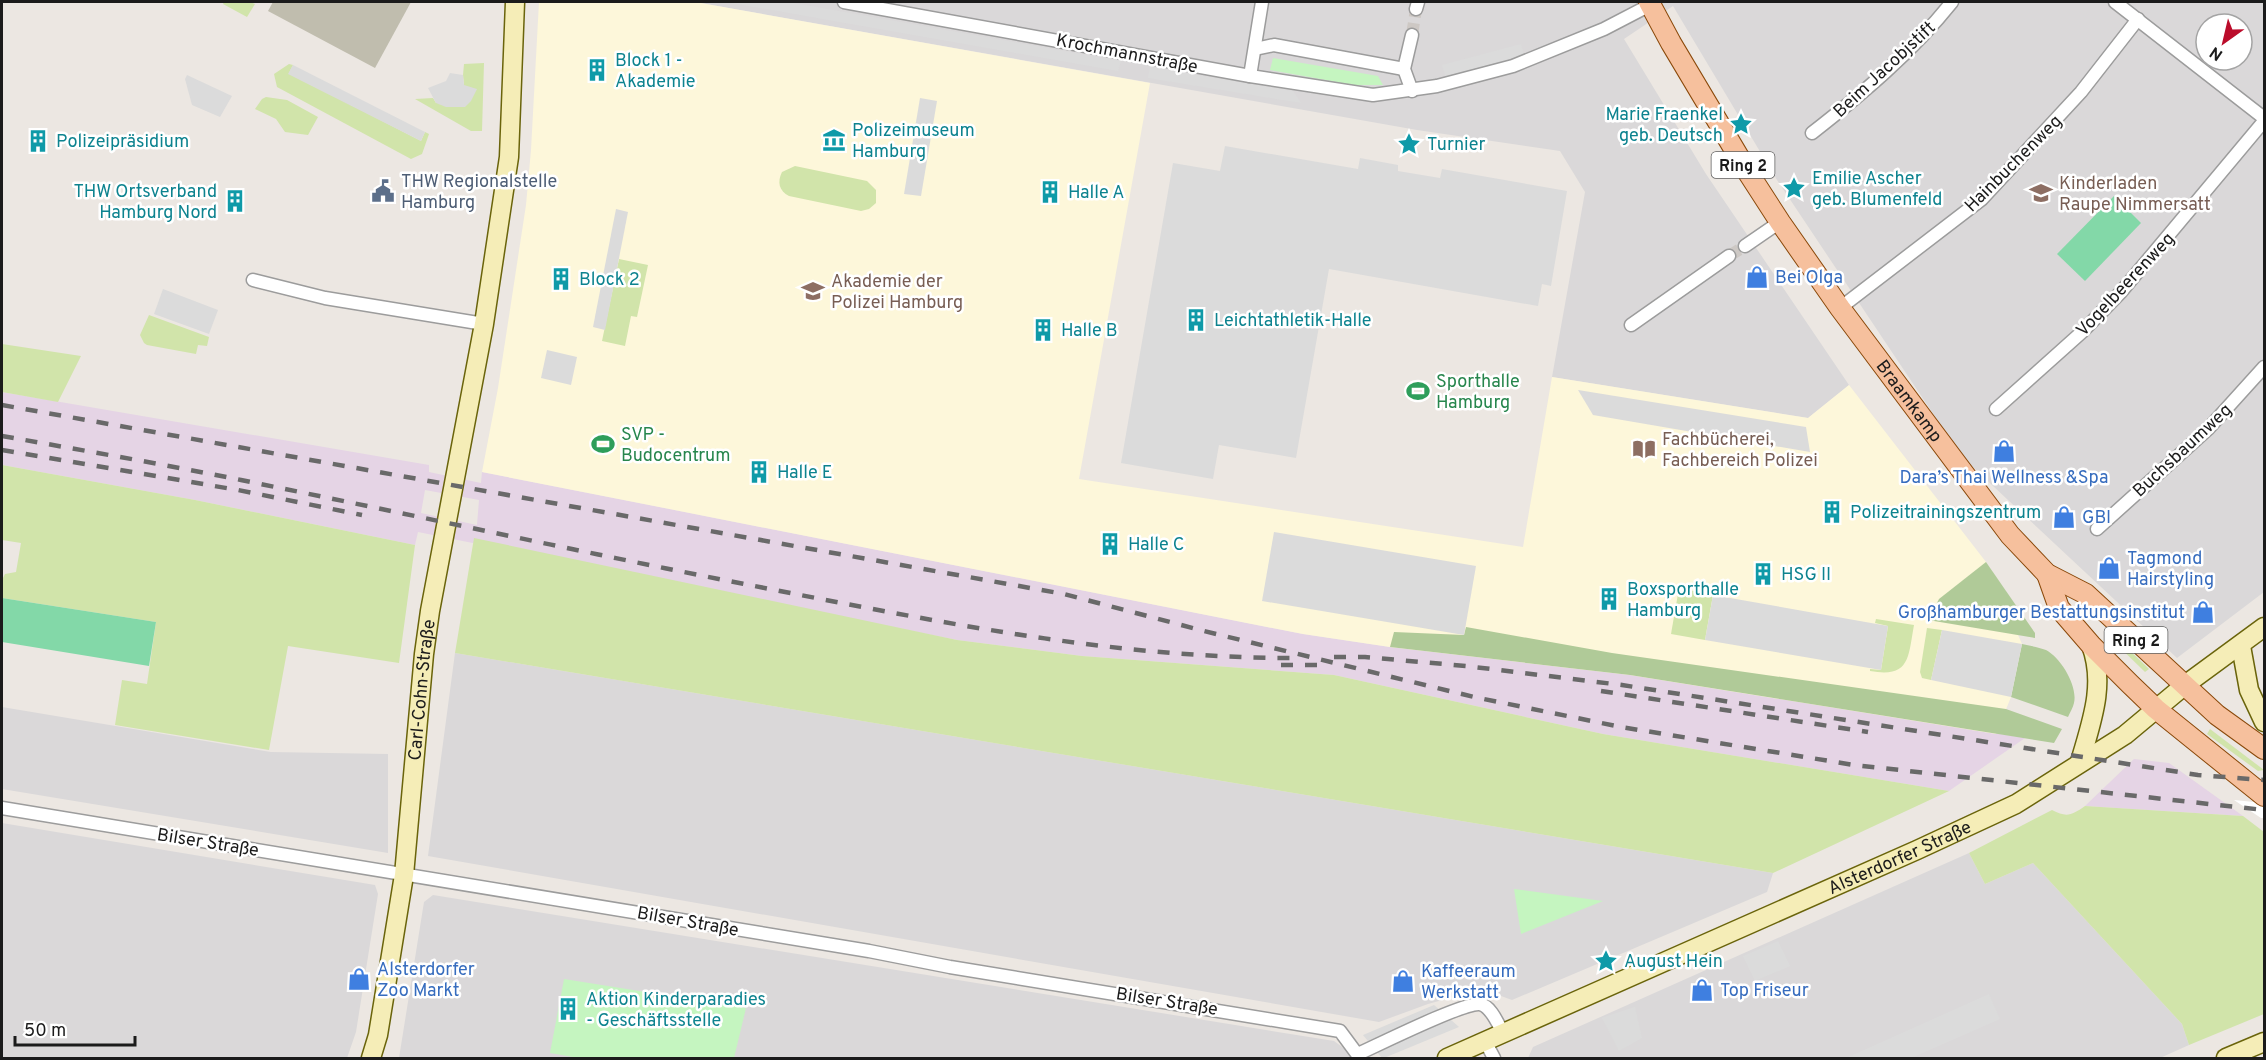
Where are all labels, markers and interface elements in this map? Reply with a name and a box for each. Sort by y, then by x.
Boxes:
north arrow [2194,12,2254,72]
street label: Beim Jacobjstift [1829,17,1941,123]
street label: Krochmannstraße [1054,29,1199,79]
text: N [2206,41,2227,64]
place label: Block 1 - Akademie [615,50,696,94]
building icon: Block 1 - Akademie [584,57,610,83]
place label: Marie Fraenkel geb. Deutsch [1605,104,1723,148]
place icon: Marie Fraenkel geb. Deutsch [1728,111,1754,137]
street label: Hainbuchenweg [1961,111,2068,218]
place label: Polizeimuseum Hamburg [852,120,975,164]
museum icon: Polizeimuseum Hamburg [821,127,847,153]
building icon: Polizeipräsidium [25,128,51,154]
place label: Polizeipräsidium [56,131,189,154]
place icon: Turnier [1396,131,1422,157]
place label: Turnier [1427,134,1486,157]
road number: Ring 2 [1712,152,1774,178]
place label: Emilie Ascher geb. Blumenfeld [1812,168,1942,212]
place label: THW Regionalstelle Hamburg [401,171,557,215]
place label: Kinderladen Raupe Nimmersatt [2059,173,2211,217]
place icon: Emilie Ascher geb. Blumenfeld [1781,175,1807,201]
public building icon: THW Regionalstelle Hamburg [370,178,396,204]
building icon: Halle A [1037,179,1063,205]
school or university icon: Kinderladen Raupe Nimmersatt [2028,180,2054,206]
place label: THW Ortsverband Hamburg Nord [73,181,217,225]
place label: Halle A [1068,182,1124,205]
building icon: THW Ortsverband Hamburg Nord [222,188,248,214]
street label: Vogelbeerenweg [2072,228,2180,342]
shop icon: Bei Olga [1744,264,1770,290]
building icon: Block 2 [548,266,574,292]
place label: Bei Olga [1775,267,1843,290]
place label: Block 2 [579,269,640,292]
place label: Akademie der Polizei Hamburg [831,271,963,315]
school or university icon: Akademie der Polizei Hamburg [800,278,826,304]
building icon: Leichtathletik-Halle [1183,307,1209,333]
place label: Leichtathletik-Halle [1214,310,1372,333]
building icon: Halle B [1030,317,1056,343]
place label: Halle B [1061,320,1118,343]
street label: Braamkamp [1870,356,1947,448]
place label: Sporthalle Hamburg [1436,371,1520,415]
sports icon: Sporthalle Hamburg [1405,378,1431,404]
street label: Buchsbaumweg [2129,399,2237,503]
place label: SVP - Budocentrum [621,424,731,468]
place label: Fachbücherei, Fachbereich Polizei [1662,429,1818,473]
sports icon: SVP - Budocentrum [590,431,616,457]
library icon: Fachbücherei, Fachbereich Polizei [1631,436,1657,462]
shop icon: Dara’s Thai Wellness &Spa [1991,438,2017,464]
building icon: Halle E [746,459,772,485]
place label: Halle E [777,462,833,485]
place label: Dara’s Thai Wellness &Spa [1900,467,2108,490]
building icon: Polizeitrainingszentrum [1819,499,1845,525]
place label: Polizeitrainingszentrum [1850,502,2041,525]
shop icon: GBI [2051,504,2077,530]
place label: GBI [2082,507,2111,530]
building icon: Halle C [1097,531,1123,557]
place label: Halle C [1128,534,1185,557]
place label: Tagmond Hairstyling [2127,548,2214,592]
shop icon: Tagmond Hairstyling [2096,555,2122,581]
building icon: HSG II [1750,561,1776,587]
place label: HSG II [1781,564,1831,587]
place label: Boxsporthalle Hamburg [1627,579,1739,623]
building icon: Boxsporthalle Hamburg [1596,586,1622,612]
shop icon: Großhamburger Bestattungsinstitut [2190,599,2216,625]
place label: Großhamburger Bestattungsinstitut [1898,602,2185,625]
street label: Carl-Cohn-Straße [404,618,442,762]
road number: Ring 2 [2104,627,2168,653]
street label: Alsterdorfer Straße [1825,816,1975,901]
street label: Bilser Straße [155,824,260,863]
street label: Bilser Straße [635,902,740,943]
place icon: August Hein [1593,948,1619,974]
place label: August Hein [1624,951,1723,974]
place label: Alsterdorfer Zoo Markt [377,959,475,1003]
place label: Kaffeeraum Werkstatt [1421,961,1516,1005]
shop icon: Alsterdorfer Zoo Markt [346,966,372,992]
shop icon: Kaffeeraum Werkstatt [1390,968,1416,994]
shop icon: Top Friseur [1689,977,1715,1003]
place label: Top Friseur [1720,980,1809,1003]
street label: Bilser Straße [1114,983,1219,1022]
place label: Aktion Kinderparadies - Geschäftsstelle [586,989,766,1033]
building icon: Aktion Kinderparadies - Geschäftsstelle [555,996,581,1022]
scale bar [15,1009,135,1047]
text: 50 m [24,1020,66,1043]

